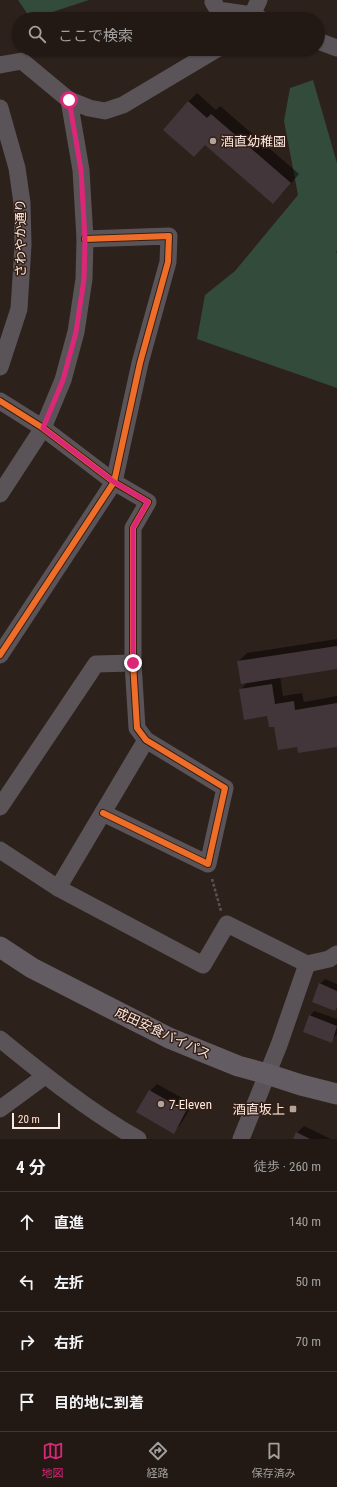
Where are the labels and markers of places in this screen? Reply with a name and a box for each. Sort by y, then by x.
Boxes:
place label: 酒直幼稚園 [221,134,286,149]
marker: 酒直幼稚園 [208,136,218,146]
place label: 7-Eleven [169,1097,212,1112]
marker: 7-Eleven [156,1099,166,1109]
place label: 酒直坂上 [233,1102,285,1117]
marker: 酒直坂上 [288,1104,298,1114]

